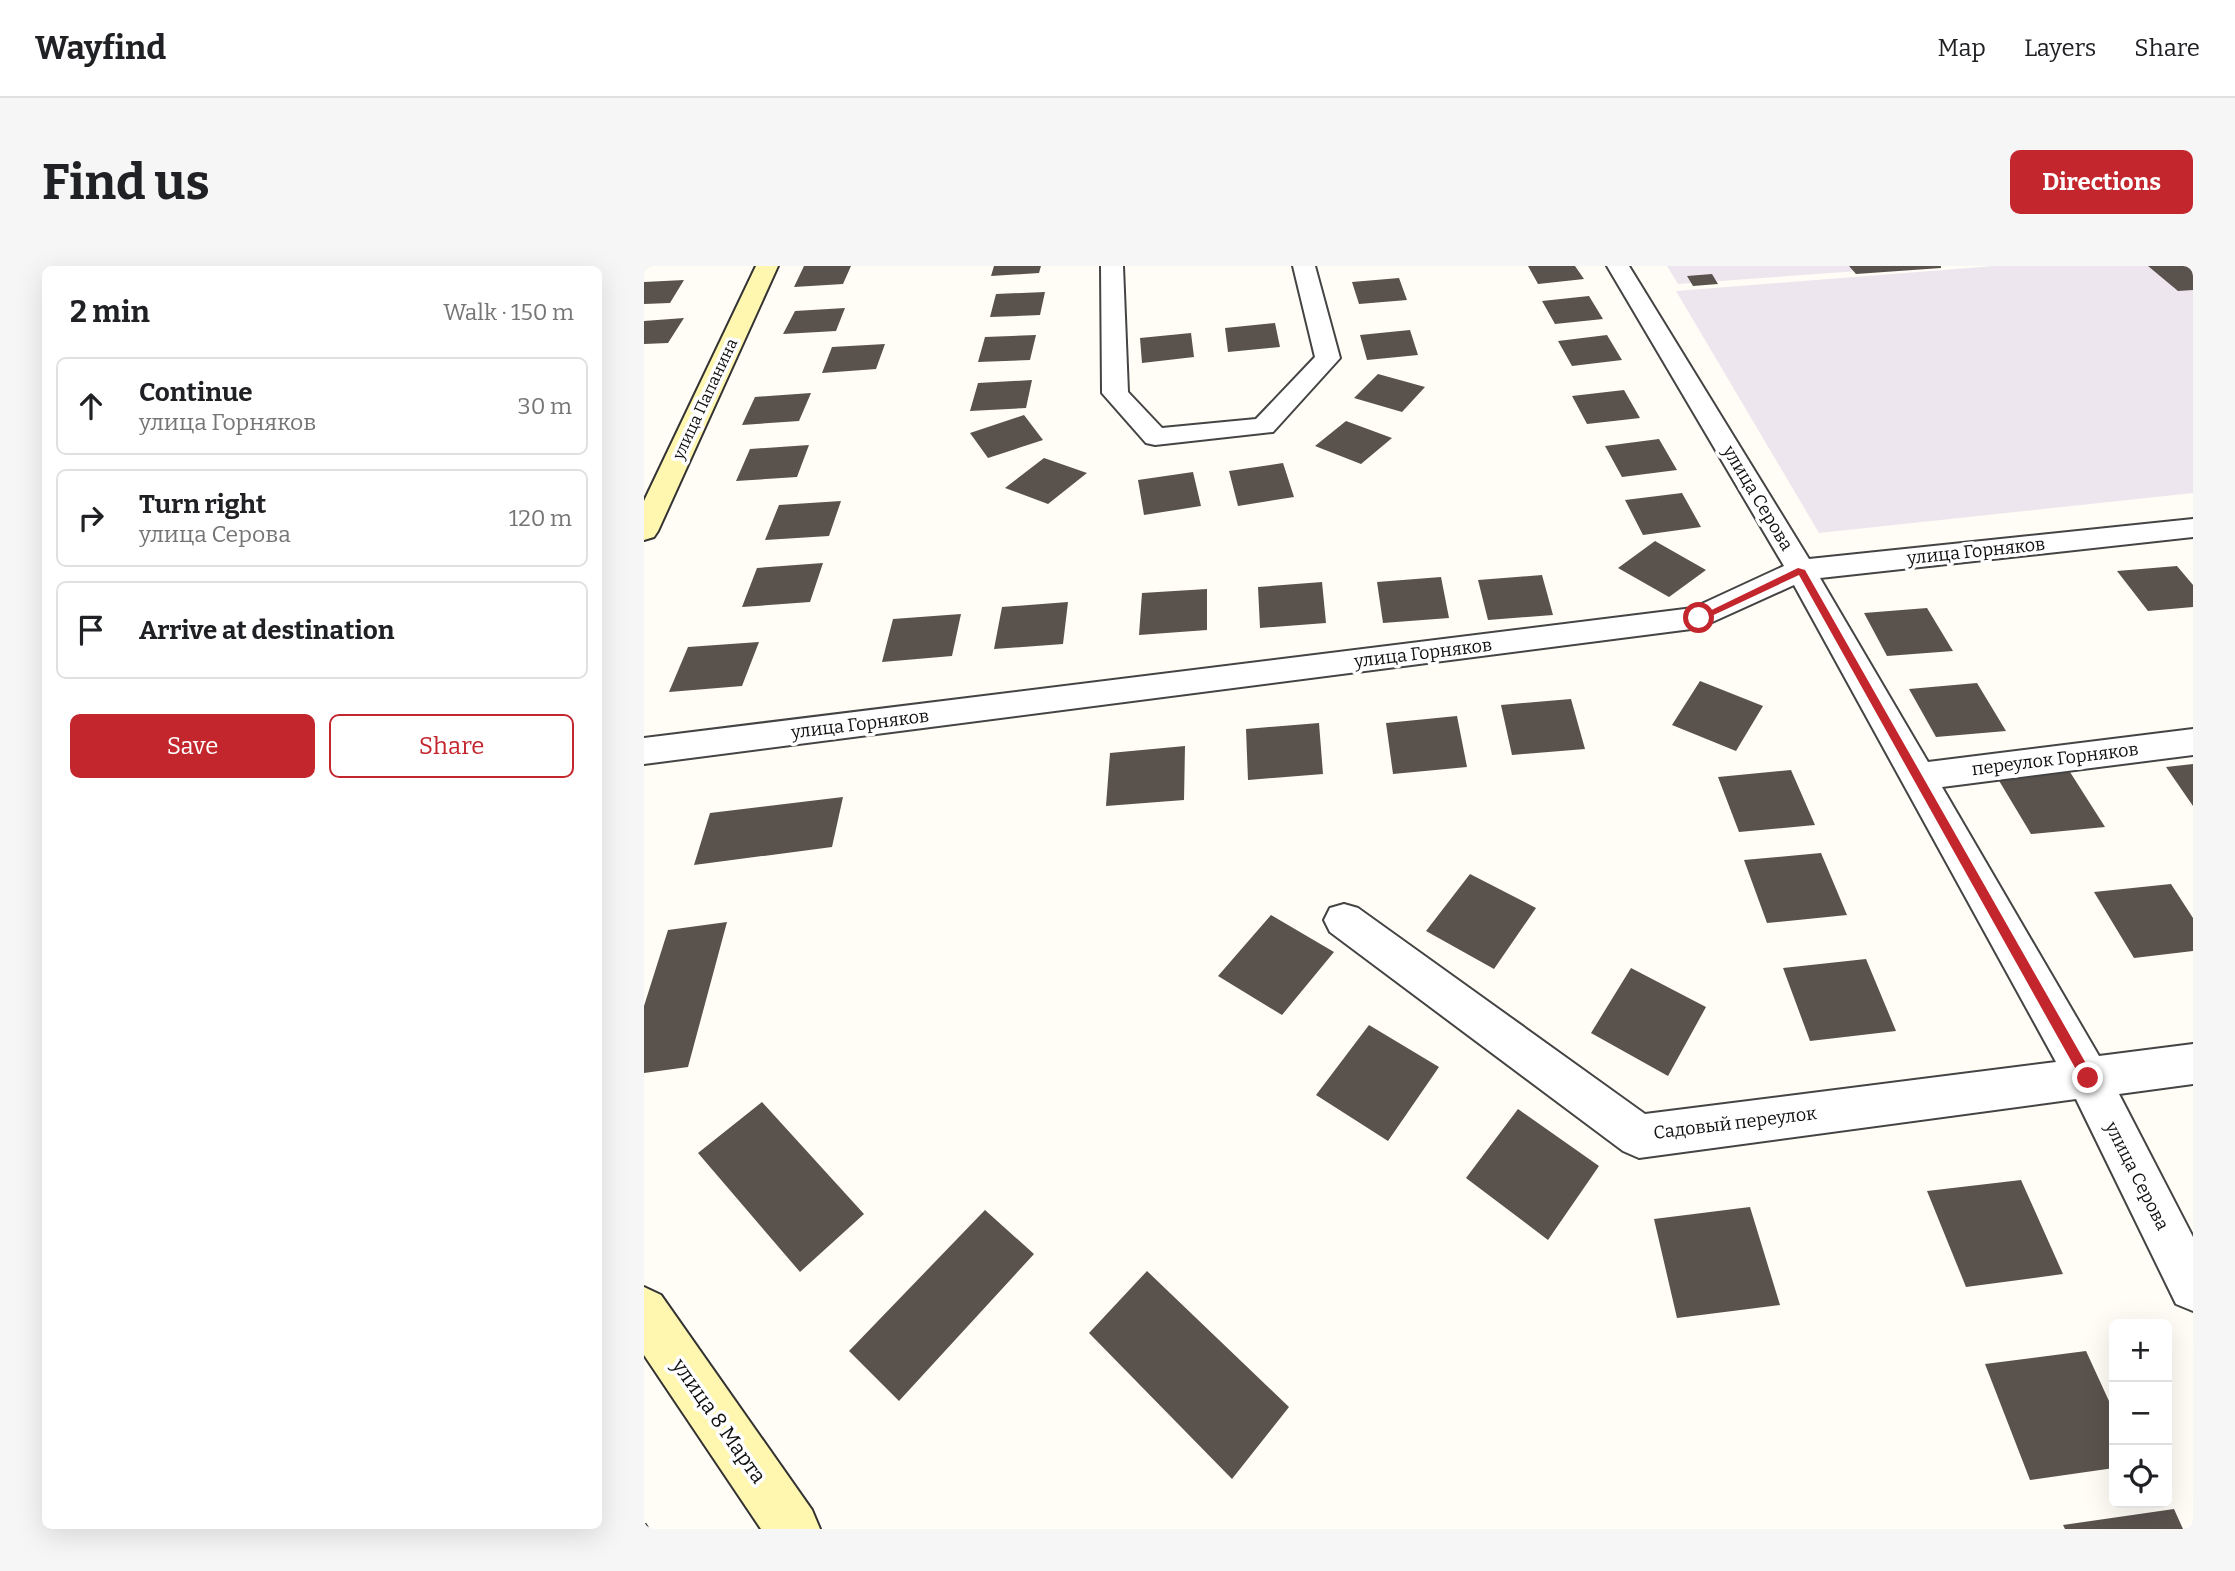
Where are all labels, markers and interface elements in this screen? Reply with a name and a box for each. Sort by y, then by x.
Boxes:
text: Wayfind [35,28,166,68]
text: Map [1938,34,1986,62]
text: Layers [2024,34,2096,62]
text: Share [2134,34,2200,62]
button: Directions [2010,150,2193,214]
text: Find us [42,153,210,212]
text: 2 min [70,294,150,330]
text: Walk · 150 m [443,298,574,326]
street label: улица Папанина [668,335,741,463]
text: Continue [139,377,253,408]
icon: ahead [72,387,110,425]
text: 30 m [518,392,572,420]
text: улица Горняков [139,408,316,436]
street label: улица Серова [1717,441,1798,555]
text: Turn right [139,489,266,520]
icon: right [72,499,110,537]
text: 120 m [509,504,572,532]
text: улица Серова [139,520,291,548]
street label: улица Горняков [1905,533,2046,569]
route start [1683,602,1714,633]
icon: arrive [72,611,110,649]
text: Arrive at destination [139,615,394,646]
street label: улица Горняков [1352,634,1493,672]
street label: улица Горняков [789,705,930,743]
button: Save [70,714,315,778]
button: Share [329,714,574,778]
street label: переулок Горняков [1970,738,2140,780]
route end [2072,1062,2103,1093]
street label: Садовый переулок [1652,1102,1818,1144]
street label: улица Серова [2100,1117,2174,1234]
map controls [2109,1319,2172,1508]
button: + [2109,1319,2172,1382]
street label: улица 8 Марта [666,1353,772,1489]
button: − [2109,1382,2172,1445]
button: locate [2109,1445,2172,1508]

